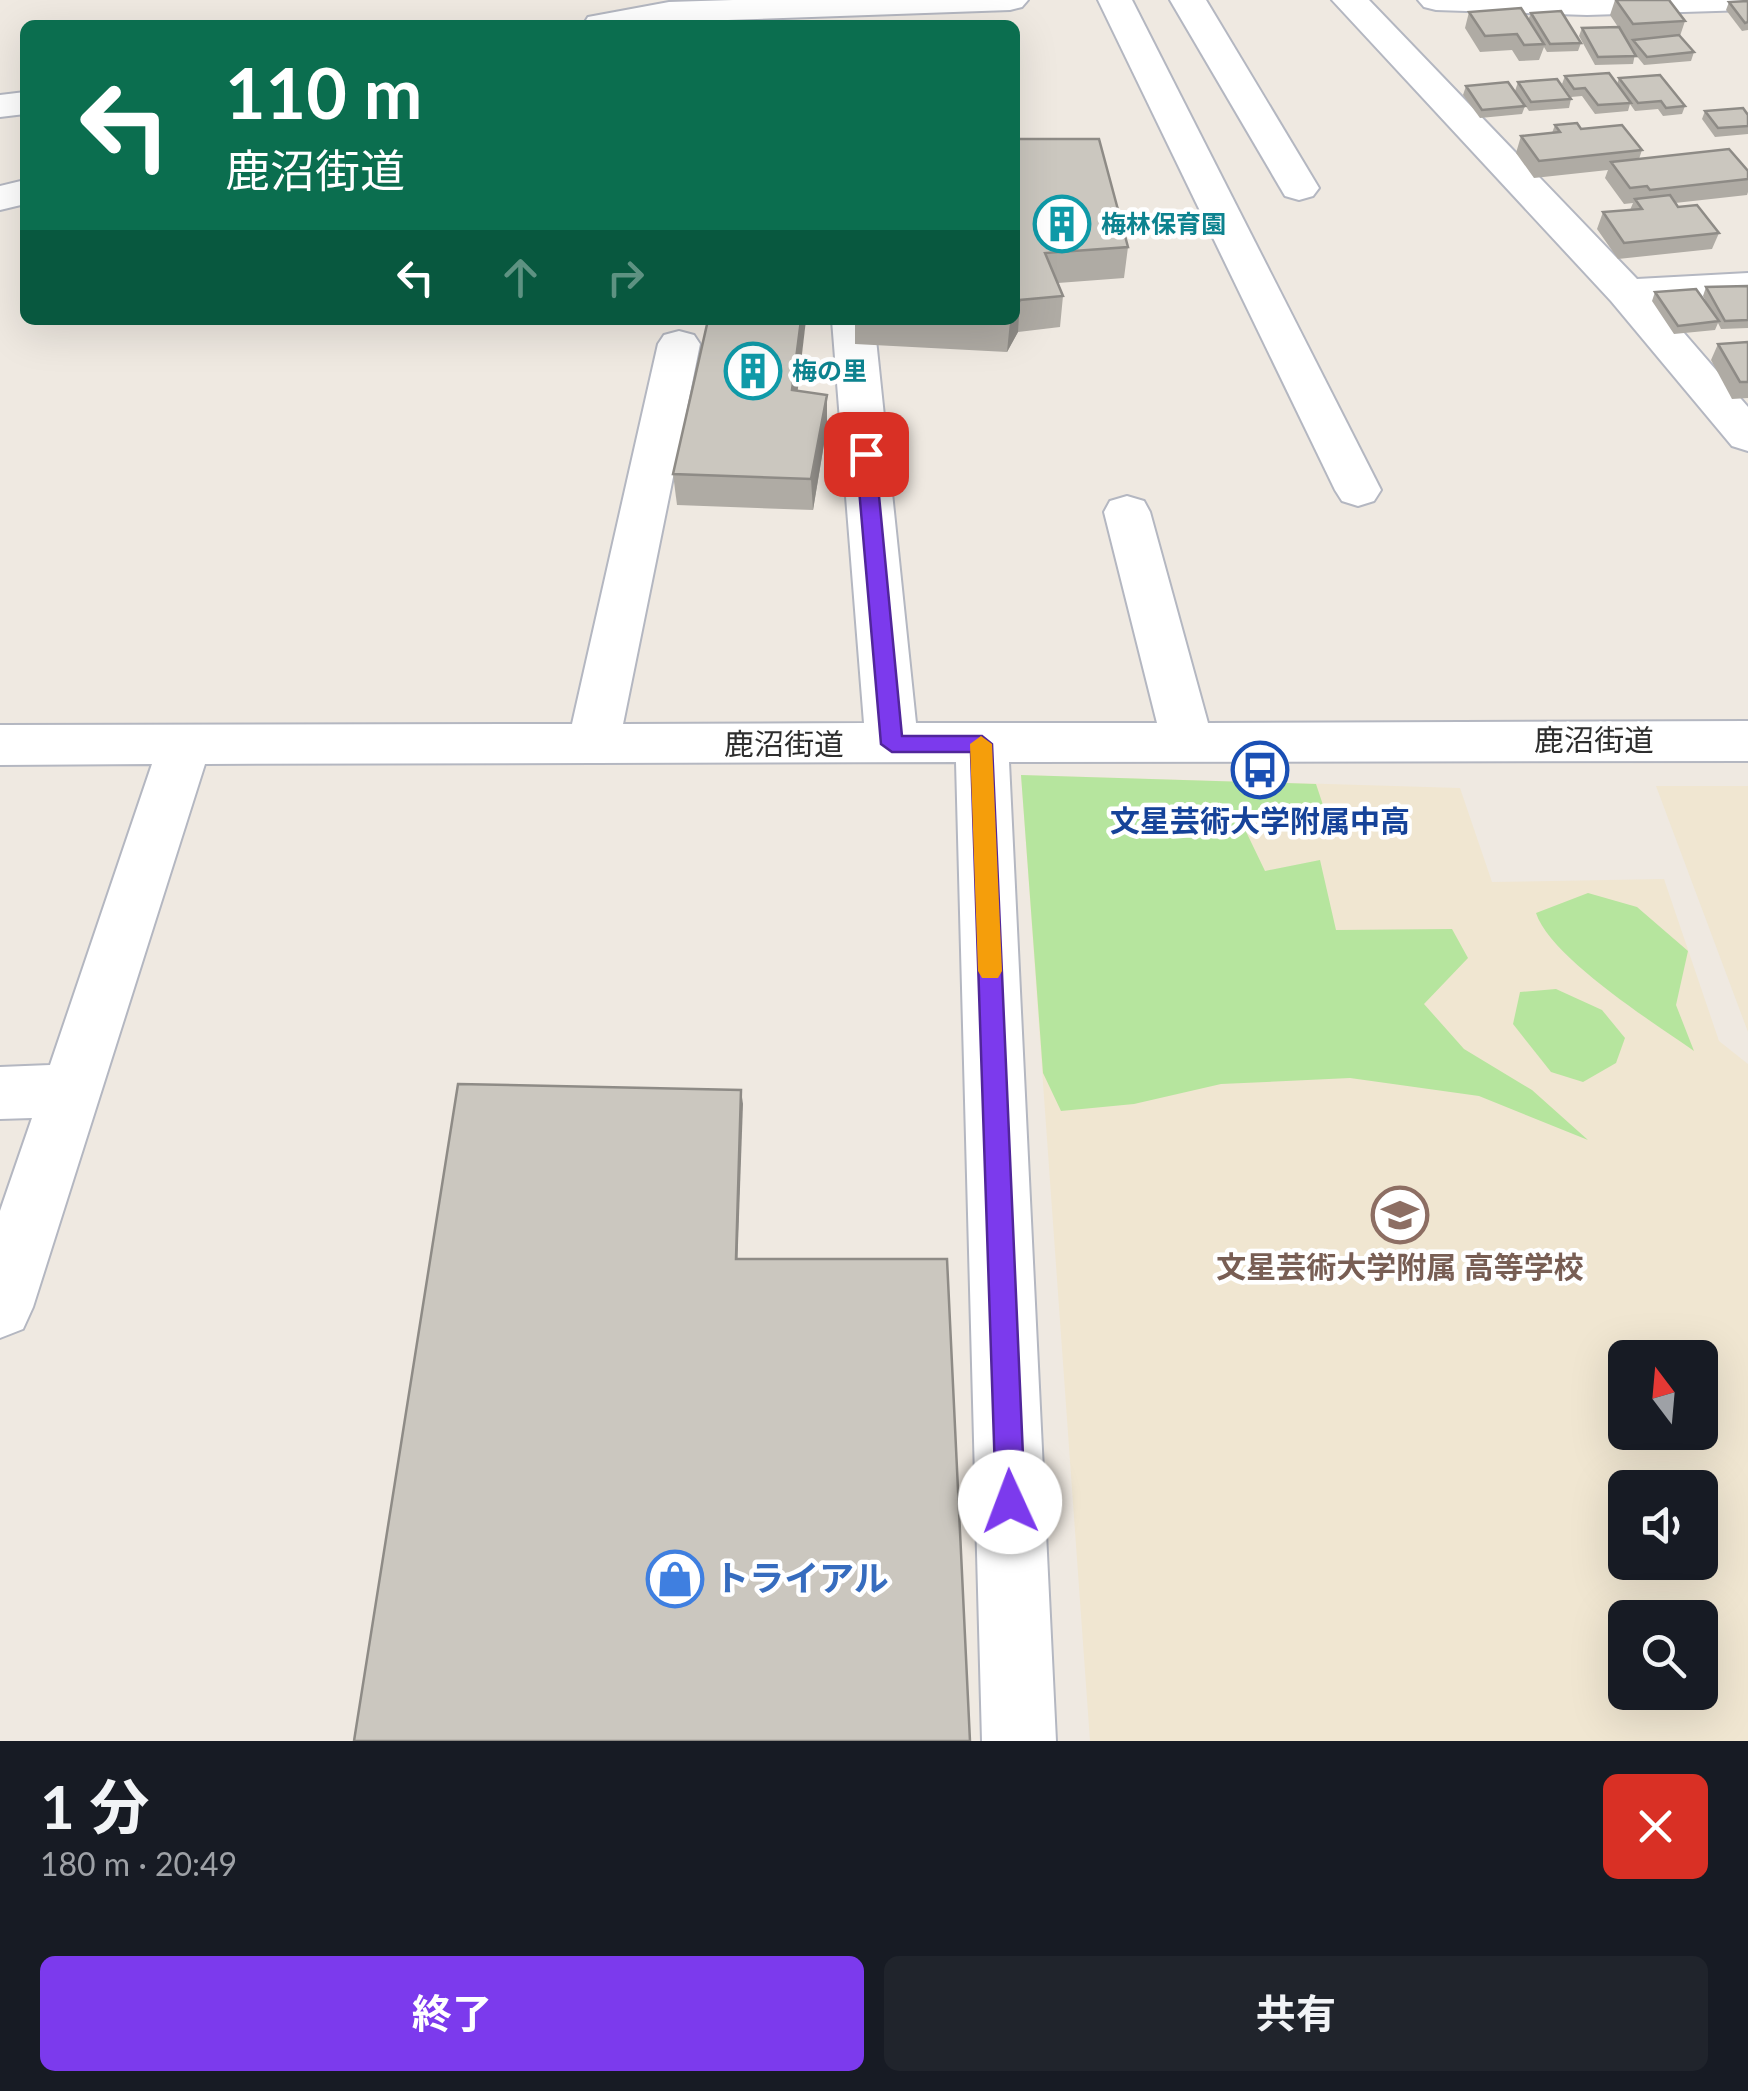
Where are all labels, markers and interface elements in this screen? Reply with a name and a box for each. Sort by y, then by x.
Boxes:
text: 110 m [225,50,422,134]
icon: left [60,60,190,190]
text: 鹿沼街道 [225,143,405,197]
building icon: 梅林保育園 [1032,194,1092,254]
place label: 梅林保育園 [1101,208,1226,238]
icon: left [388,250,443,305]
icon: ahead [493,250,548,305]
icon: right [598,250,653,305]
building icon: 梅の里 [723,341,783,401]
place label: 梅の里 [792,355,867,385]
pin [824,412,909,497]
icon: arrive [839,427,894,482]
street label: 鹿沼街道 [1534,721,1654,757]
street label: 鹿沼街道 [724,725,844,761]
bus stop icon: 文星芸術大学附属中高 [1230,740,1290,800]
place label: 文星芸術大学附属中高 [1110,802,1410,838]
school or university icon: 文星芸術大学附属 高等学校 [1370,1185,1430,1245]
place label: 文星芸術大学附属 高等学校 [1216,1248,1584,1284]
north arrow [1608,1340,1718,1450]
map controls [1608,1340,1718,1710]
position arrow [958,1450,1062,1554]
button: sound [1608,1470,1718,1580]
shop icon: トライアル [645,1549,705,1609]
place label: トライアル [714,1556,889,1598]
button: search [1608,1600,1718,1710]
text: 1 分 [40,1770,149,1842]
button: close [1603,1774,1708,1879]
text: 180 m · 20:49 [40,1844,237,1883]
button: 終了 [40,1956,864,2071]
button: 共有 [884,1956,1708,2071]

